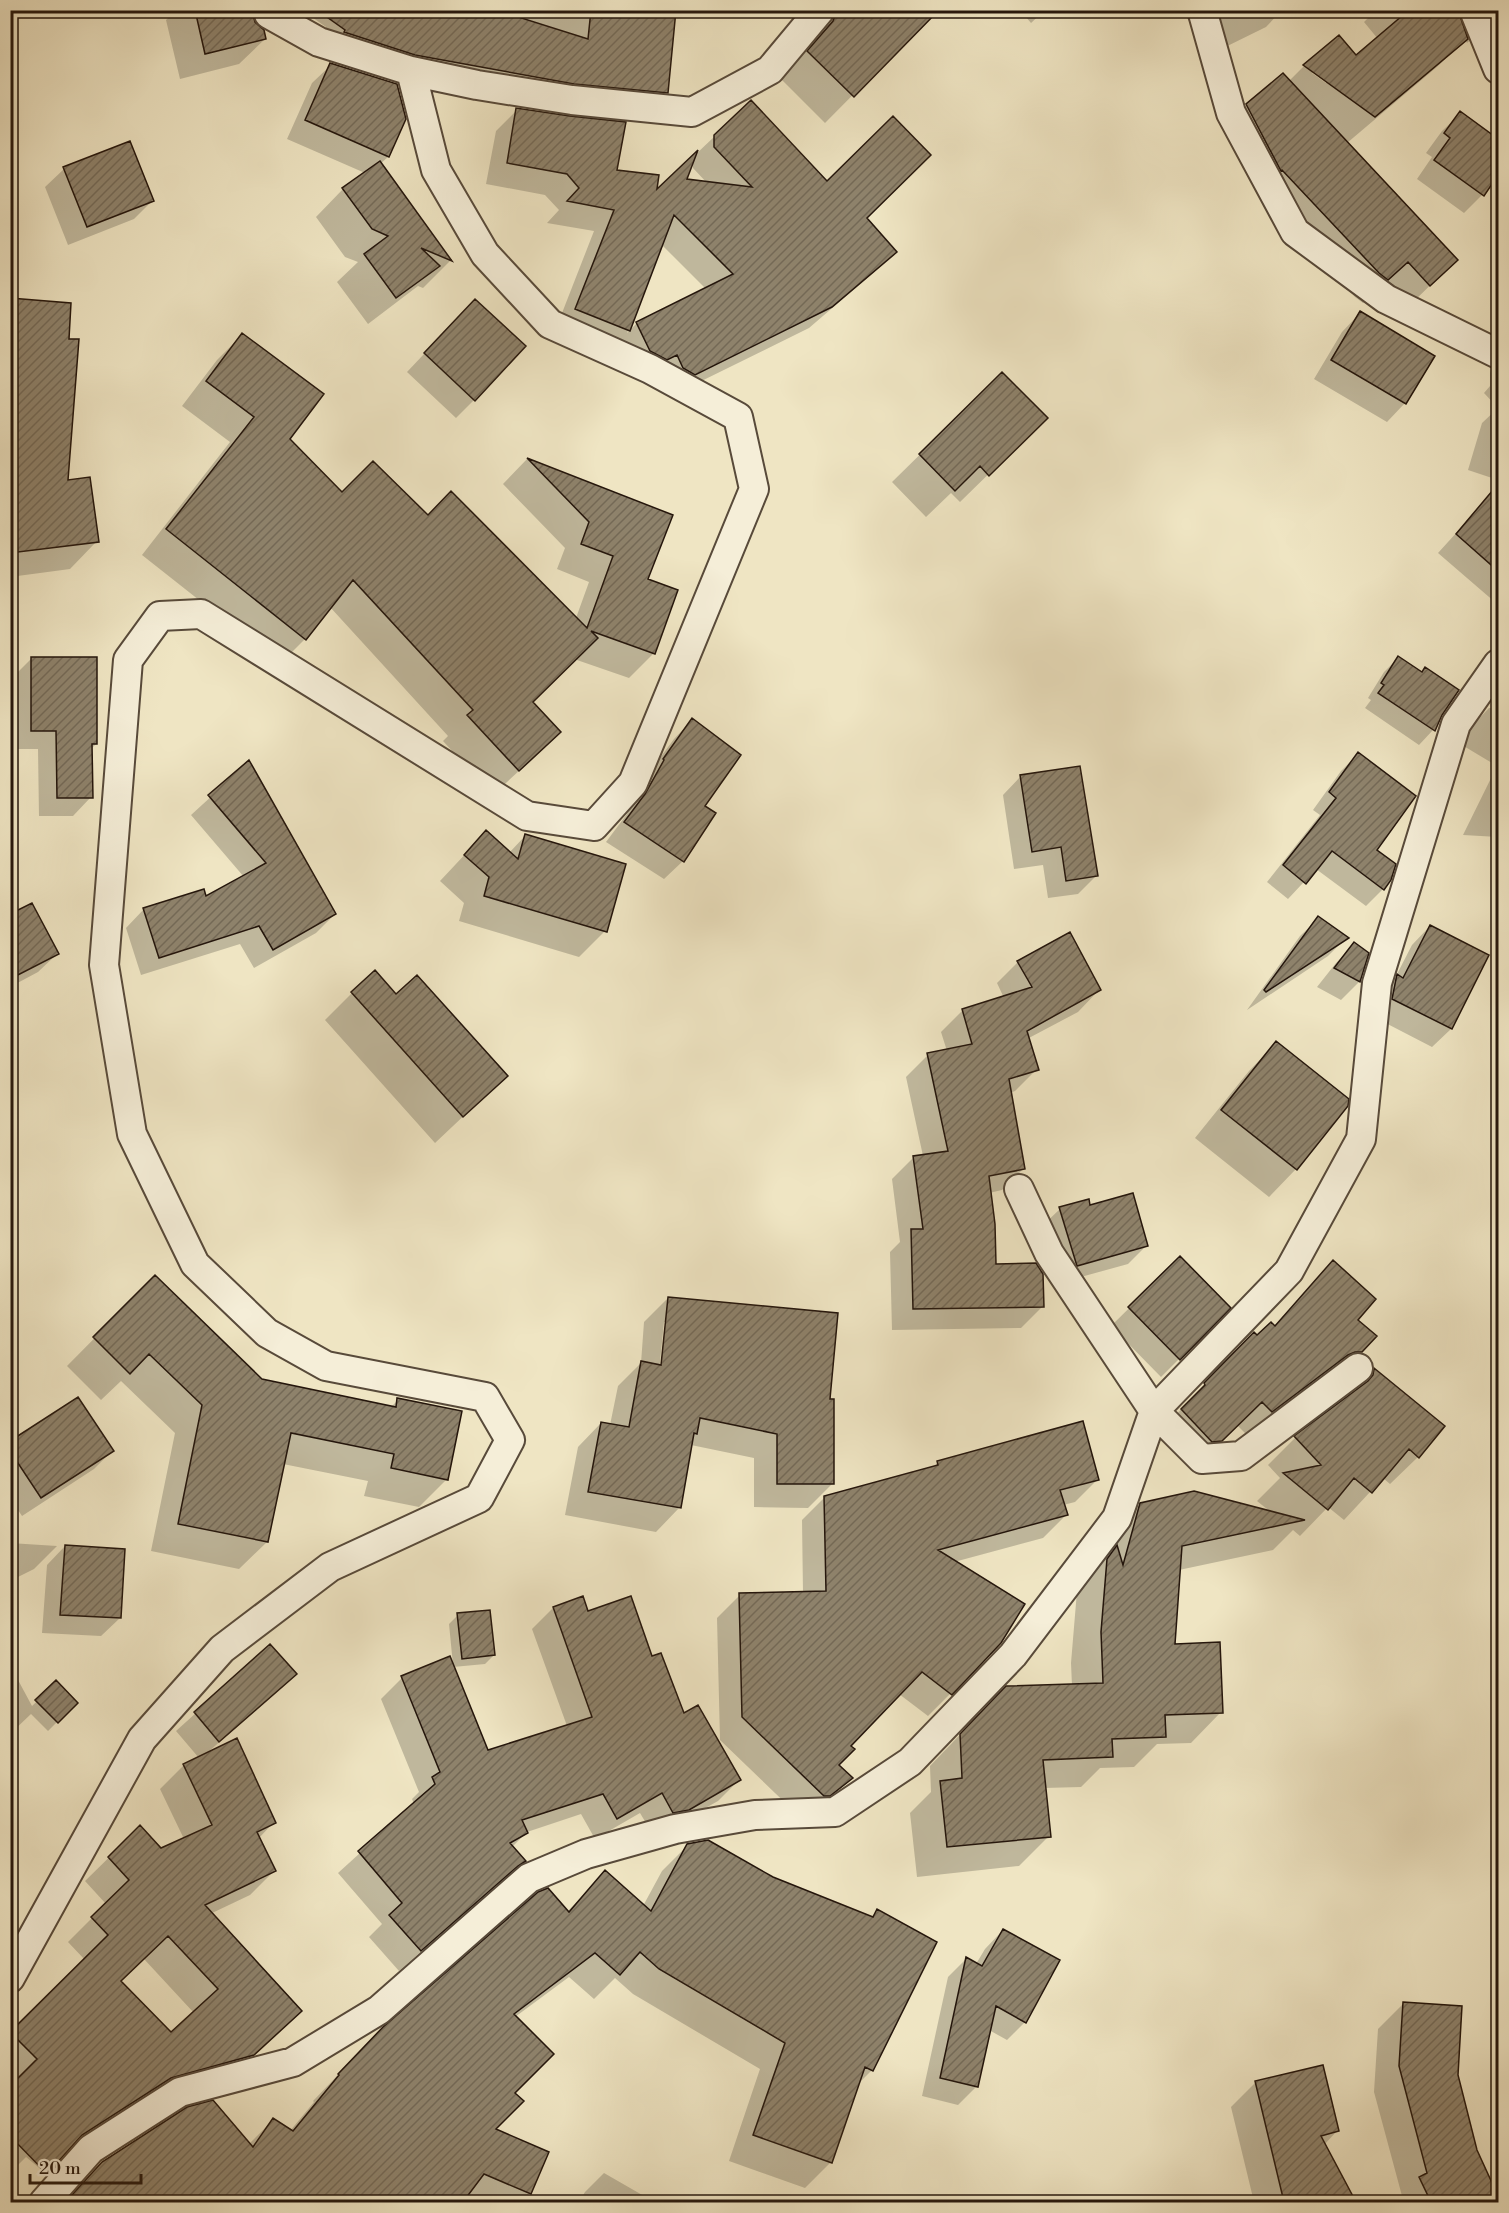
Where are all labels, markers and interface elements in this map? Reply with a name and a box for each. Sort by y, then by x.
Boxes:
scale bar [30,2147,141,2185]
text: 20 m [39,2157,81,2180]

